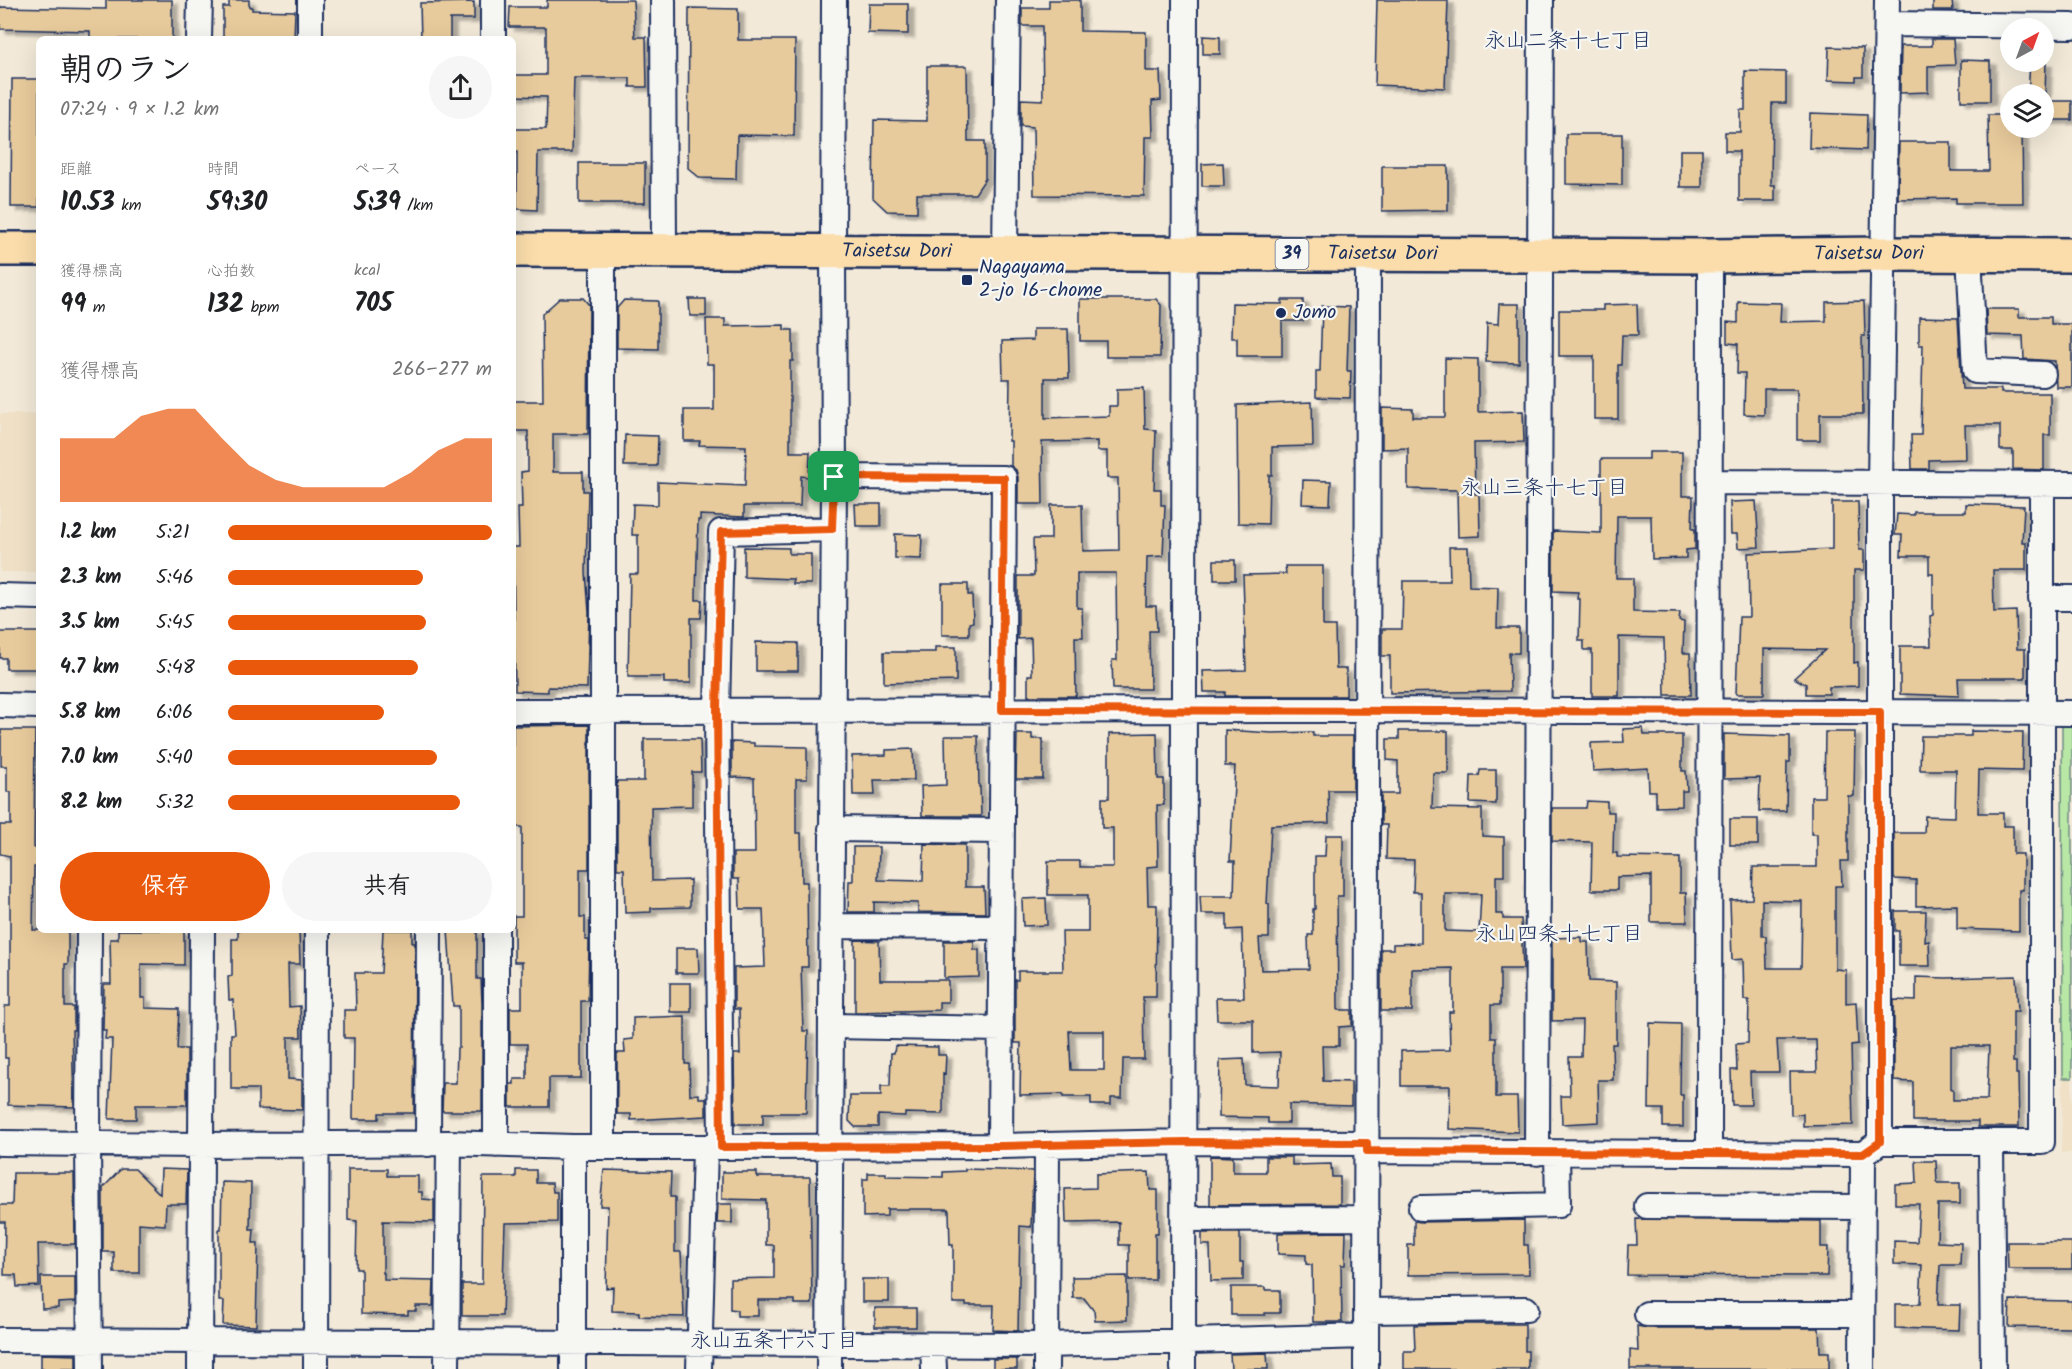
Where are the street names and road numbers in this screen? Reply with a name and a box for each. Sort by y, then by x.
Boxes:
street label: Taisetsu Dori [842,236,953,268]
street label: Taisetsu Dori [1328,238,1439,271]
street label: Taisetsu Dori [1814,238,1925,271]
road number: 39 [1276,239,1308,269]

